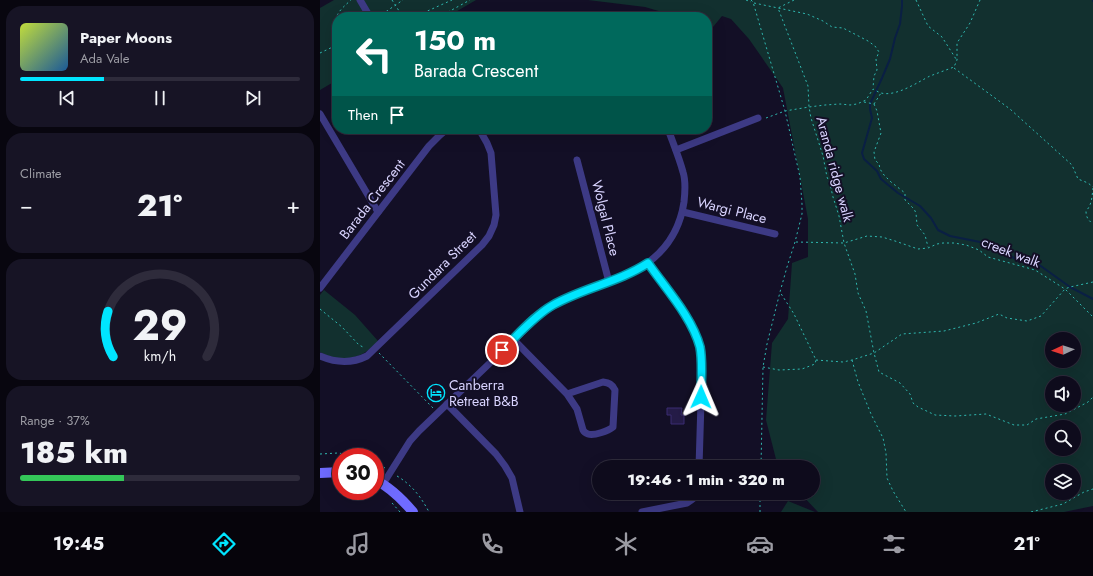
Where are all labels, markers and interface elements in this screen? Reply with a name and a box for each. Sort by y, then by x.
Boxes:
text: 150 m [414,20,496,61]
text: Paper Moons [80,27,172,49]
icon: left [348,28,400,80]
text: Ada Vale [80,49,129,68]
text: Barada Crescent [414,58,538,84]
icon: previous [56,87,78,109]
icon: pause [149,87,171,109]
icon: next [242,87,264,109]
text: Then [348,104,378,126]
icon: arrive [386,104,408,126]
street label: Aranda ridge walk [811,114,859,225]
street label: Barada Crescent [334,154,410,243]
text: Climate [20,164,61,183]
street label: Wolgal Place [587,178,625,258]
text: 21° [137,184,182,227]
text: − [20,189,33,221]
text: + [286,189,300,221]
street label: Wargi Place [695,192,769,228]
street label: Gundara Street [403,226,481,304]
street label: creek walk [979,232,1044,273]
text: 29 [132,295,188,356]
north arrow [1045,332,1081,368]
map controls [1045,332,1081,500]
pin [485,333,519,367]
icon: arrive [491,339,513,361]
text: km/h [144,346,176,366]
place label: Canberra Retreat B&B [449,375,519,411]
position arrow [680,376,722,418]
button: sound [1045,376,1081,412]
hotel icon: Canberra Retreat B&B [426,383,446,403]
text: Range · 37% [20,411,90,430]
button: search [1045,420,1081,456]
text: 185 km [20,431,128,474]
speed limit sign: 30 [332,448,384,500]
button: layers [1045,464,1081,500]
text: 19:46 · 1 min · 320 m [627,469,785,491]
icon: directions [210,530,238,558]
icon: music [344,530,372,558]
icon: phone [478,530,506,558]
icon: climate [612,530,640,558]
icon: car [746,530,774,558]
icon: filters [880,530,908,558]
text: 19:45 [53,531,104,557]
text: 21° [1014,531,1040,557]

